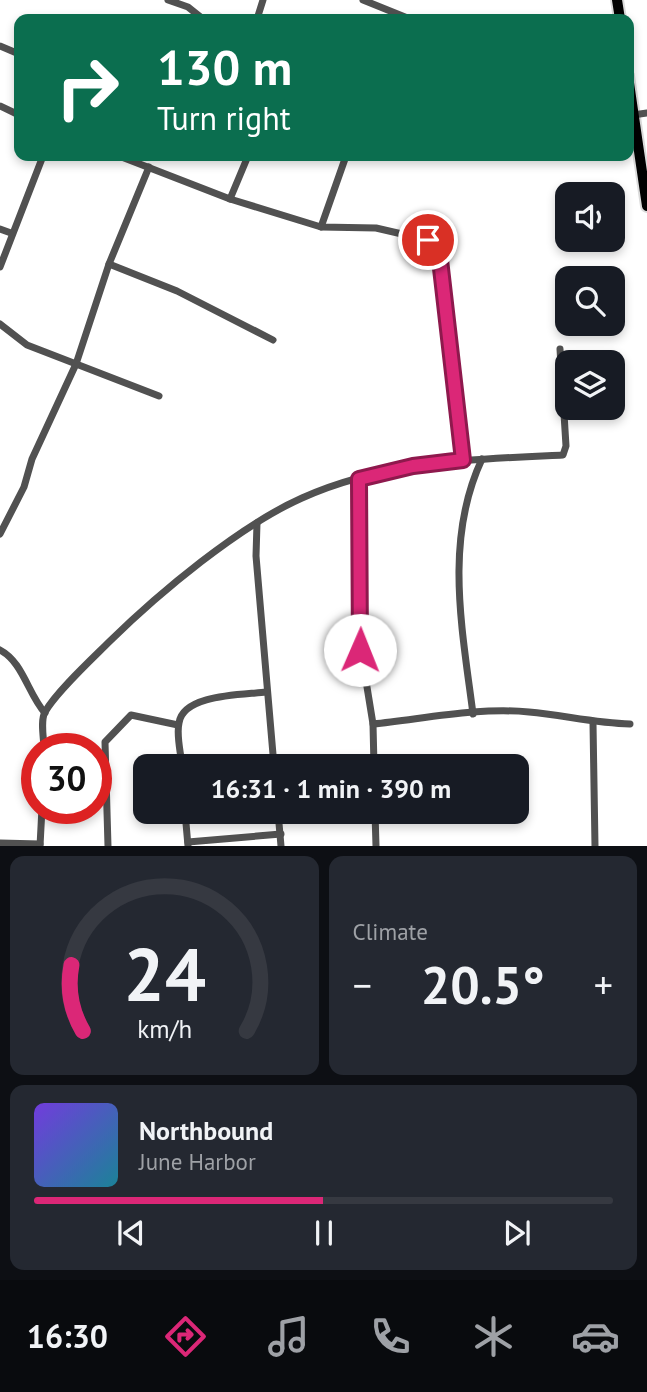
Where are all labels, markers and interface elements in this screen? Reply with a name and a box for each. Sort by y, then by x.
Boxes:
text: 130 m [157,35,292,99]
icon: right [42,42,133,133]
text: Turn right [157,97,291,139]
map controls [555,182,625,420]
button: sound [555,182,625,252]
pin [398,210,458,270]
icon: arrive [409,221,447,259]
button: search [555,266,625,336]
button: layers [555,350,625,420]
position arrow [323,613,397,687]
speed limit sign: 30 [21,733,112,824]
text: 16:31 · 1 min · 390 m [211,772,451,805]
text: Climate [353,917,428,946]
text: 24 [123,928,206,1022]
text: 20.5° [421,951,545,1018]
text: − [353,960,372,1009]
text: + [594,960,613,1009]
text: km/h [137,1013,192,1045]
text: Northbound [139,1114,273,1147]
text: June Harbor [139,1147,256,1176]
icon: previous [112,1214,150,1252]
icon: pause [305,1214,343,1252]
icon: next [498,1214,536,1252]
icon: directions [161,1312,210,1361]
icon: music [264,1312,313,1361]
icon: phone [366,1312,415,1361]
icon: climate [469,1312,518,1361]
icon: car [571,1312,620,1361]
text: 16:30 [27,1315,108,1357]

